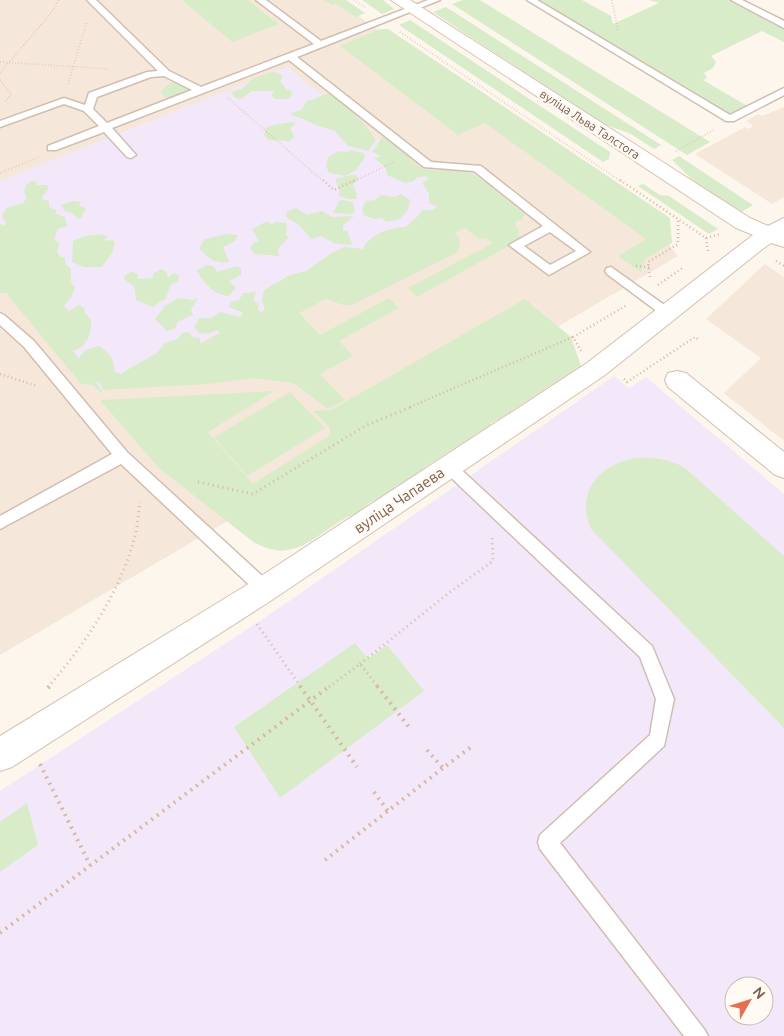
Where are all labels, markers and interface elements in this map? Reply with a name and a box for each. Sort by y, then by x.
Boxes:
street label: вуліца Льва Талстога [538,87,642,161]
street label: вуліца Чапаева [351,464,447,536]
north arrow [724,976,774,1026]
text: N [750,984,769,1002]

